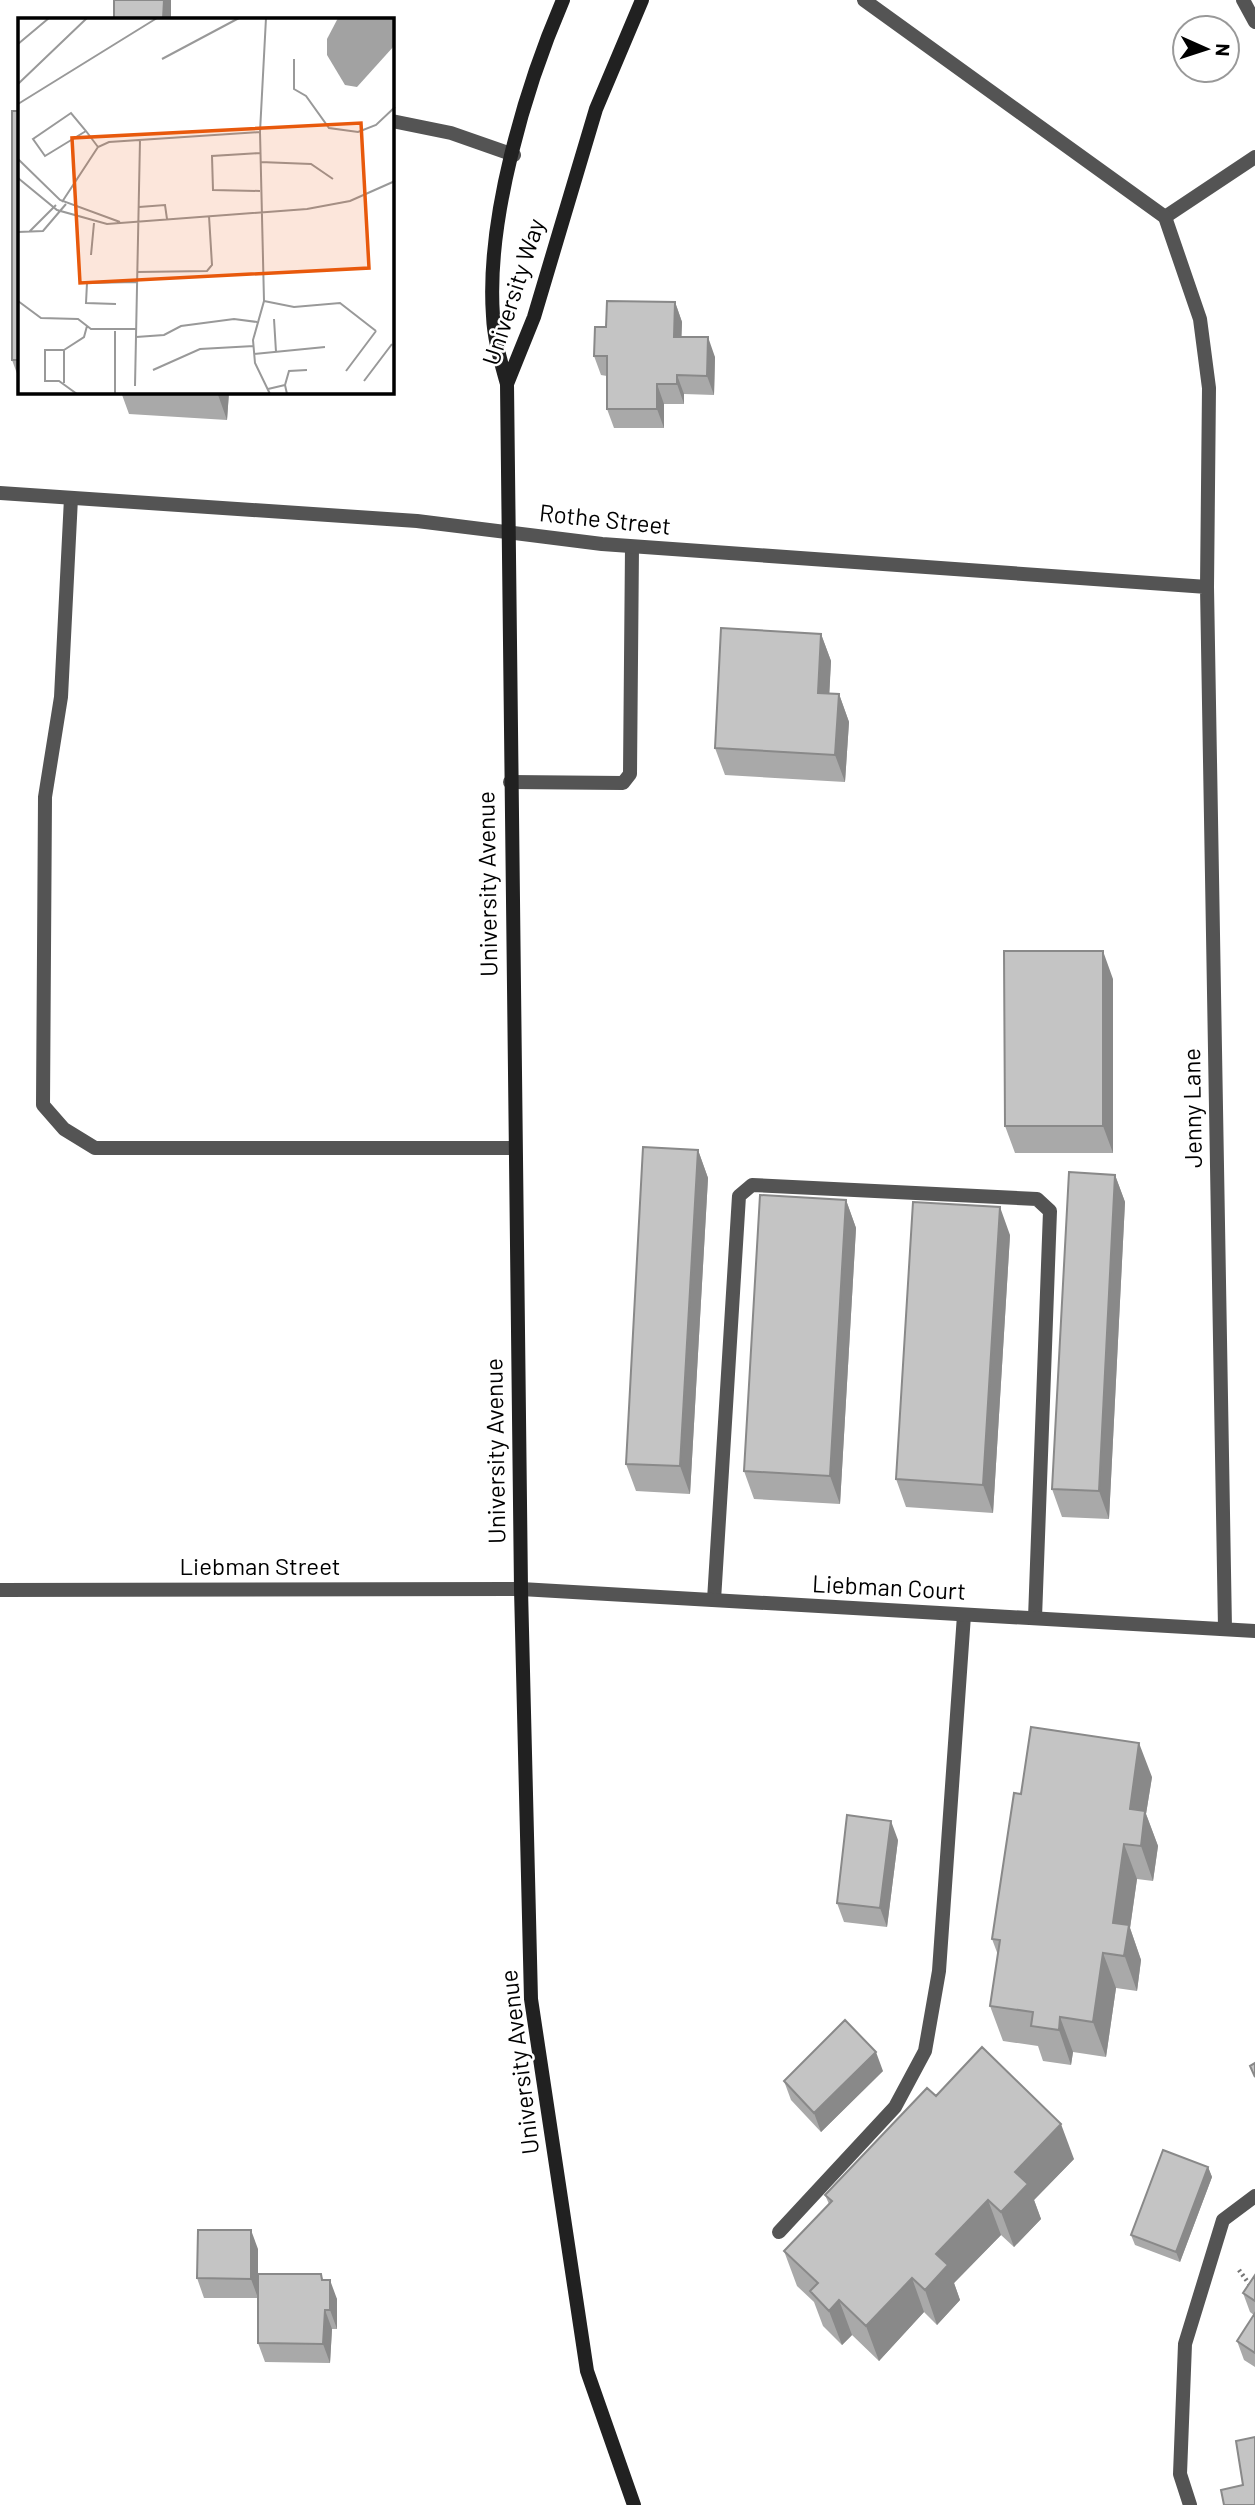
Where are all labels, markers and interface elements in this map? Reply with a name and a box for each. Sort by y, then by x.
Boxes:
north arrow [1171,14,1241,84]
inset map [18,18,394,394]
text: N [1212,43,1235,57]
street label: University Way [475,215,550,369]
street label: Rothe Street [538,497,672,540]
street label: University Avenue [470,791,503,977]
street label: Jenny Lane [1176,1048,1207,1168]
street label: University Avenue [478,1358,511,1544]
street label: Liebman Street [179,1551,341,1580]
street label: Liebman Court [812,1568,967,1605]
street label: University Avenue [493,1968,544,2156]

